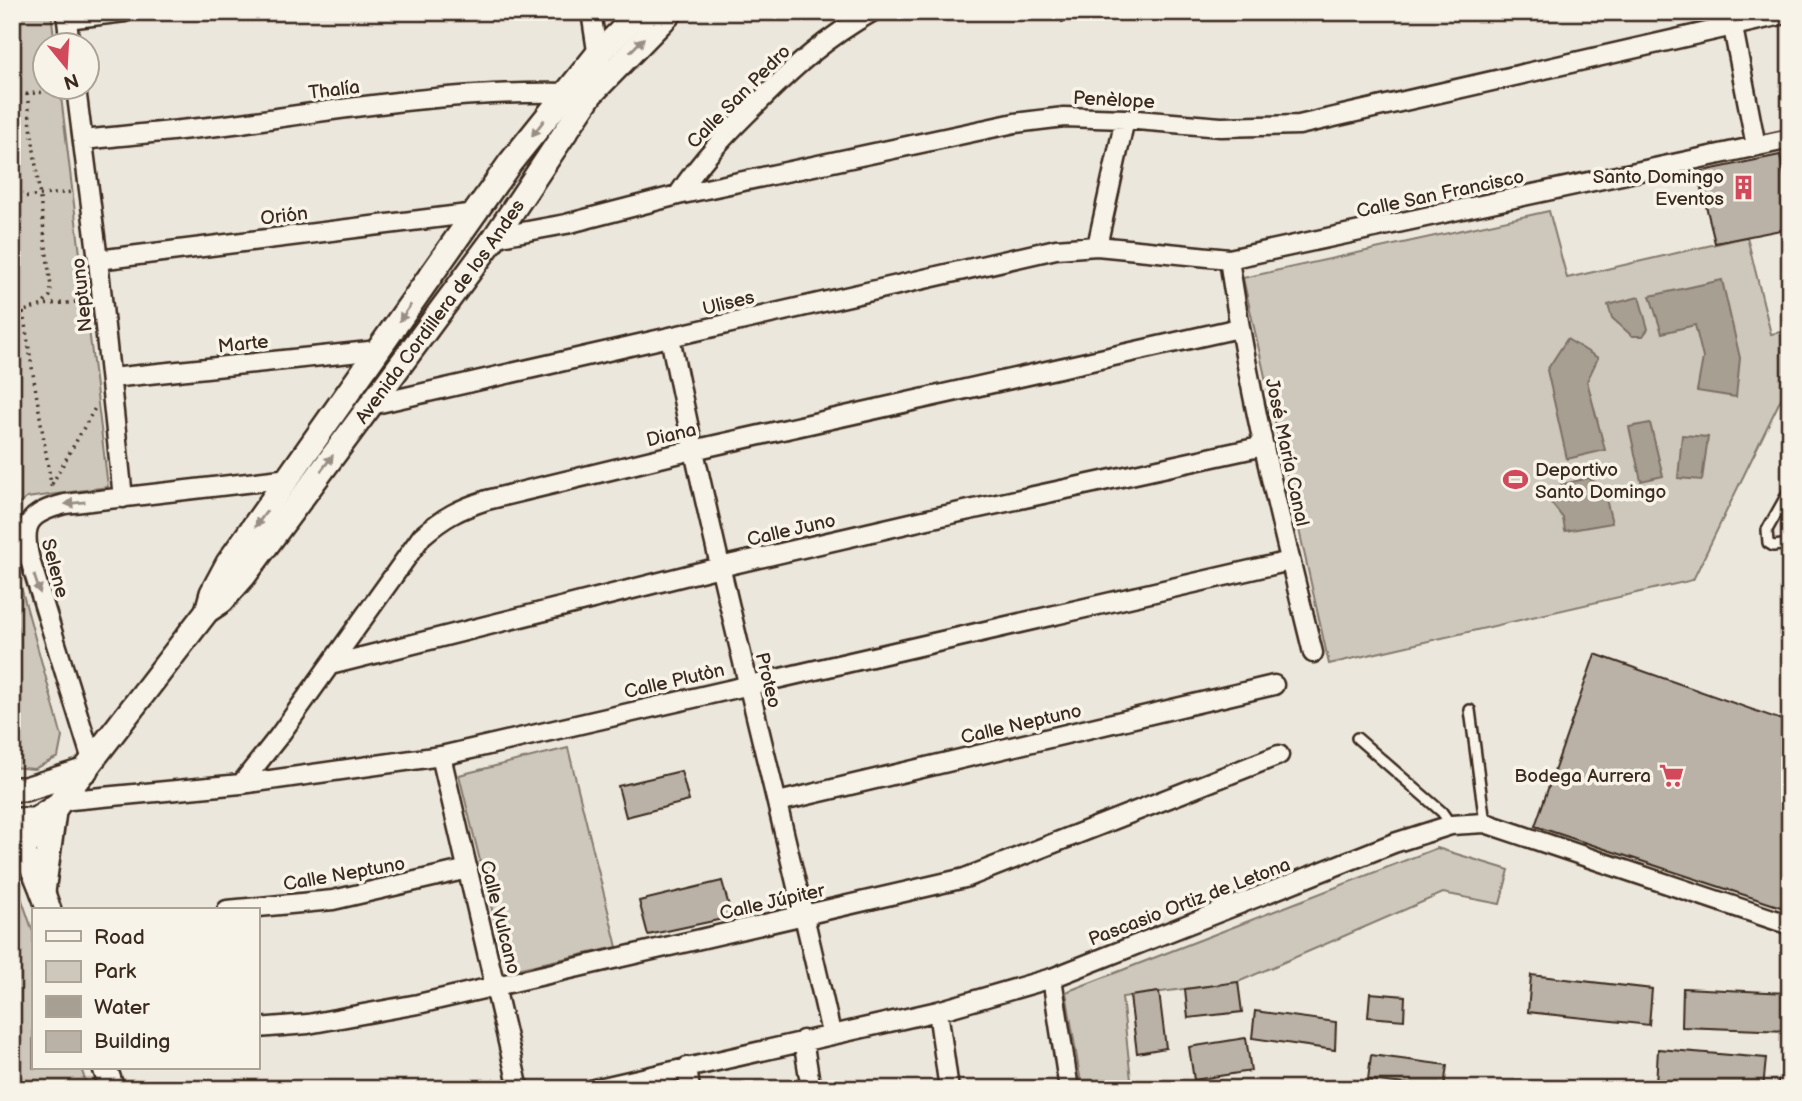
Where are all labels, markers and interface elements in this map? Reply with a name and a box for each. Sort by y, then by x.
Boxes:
north arrow [32,32,102,102]
one-way arrow [629,37,646,54]
street label: Calle San Pedro [682,40,796,154]
text: N [60,68,81,94]
street label: Thalía [307,76,361,105]
street label: Penèlope [1072,87,1155,114]
one-way arrow [531,119,546,136]
street label: Calle San Francisco [1354,165,1526,223]
place label: Santo Domingo Eventos [1593,166,1724,211]
building icon: Santo Domingo Eventos [1730,173,1758,201]
street label: Avenida Cordillera de los Andes [351,195,530,429]
street label: Orión [259,202,309,231]
street label: Neptuno [67,257,98,333]
street label: Ulises [700,286,757,321]
one-way arrow [399,304,413,322]
street label: Marte [217,330,270,359]
street label: José María Canal [1260,376,1313,528]
street label: Diana [644,419,699,452]
one-way arrow [320,454,334,473]
place label: Deportivo Santo Domingo [1535,459,1666,504]
sports icon: Deportivo Santo Domingo [1501,466,1529,494]
one-way arrow [64,498,86,509]
street label: Calle Juno [745,509,838,552]
one-way arrow [254,510,268,528]
street label: Selene [36,536,73,600]
one-way arrow [32,574,43,595]
street label: Proteo [750,650,786,710]
street label: Calle Plutòn [622,659,727,704]
street label: Calle Neptuno [959,699,1084,750]
supermarket icon: Bodega Aurrera [1657,761,1685,789]
place label: Bodega Aurrera [1514,765,1651,788]
street label: Calle Neptuno [282,852,407,896]
street label: Pascasio Ortiz de Letona [1085,853,1294,952]
street label: Calle Vulcano [474,858,525,977]
street label: Calle Júpiter [718,879,828,926]
legend [32,908,259,1070]
text: Road [94,925,145,950]
text: Park [94,959,137,984]
text: Water [94,995,150,1020]
text: Building [94,1029,170,1054]

